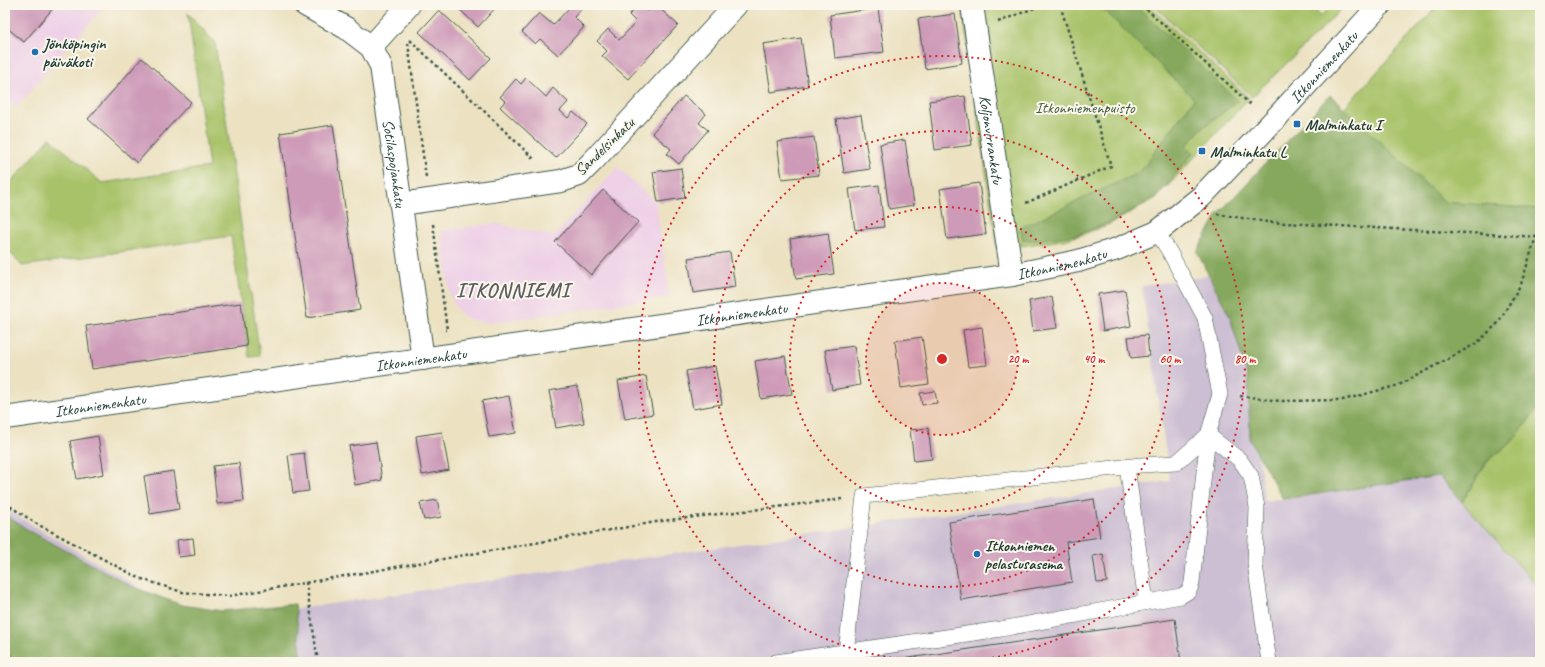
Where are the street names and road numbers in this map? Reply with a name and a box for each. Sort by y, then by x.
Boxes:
street label: Itkonniemenkatu [1286,26,1363,108]
street label: Koljonvirrankatu [975,94,1008,186]
street label: Sandelsinkatu [571,112,640,180]
street label: Sotilaspojankatu [378,118,410,210]
street label: Itkonniemenkatu [1015,243,1110,285]
street label: Itkonniemenkatu [695,298,790,331]
street label: Itkonniemenkatu [374,343,469,376]
street label: Itkonniemenkatu [53,389,148,422]

